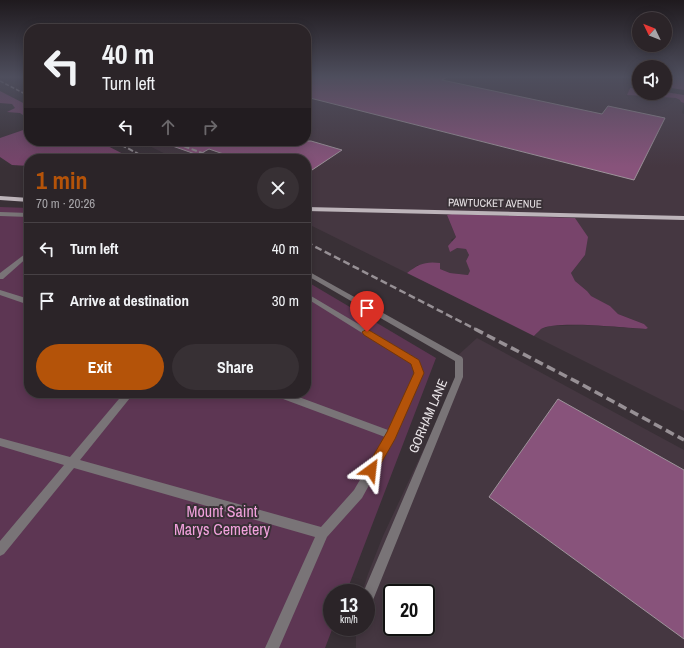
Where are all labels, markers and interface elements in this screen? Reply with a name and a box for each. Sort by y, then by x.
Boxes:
north arrow [632,12,672,52]
map controls [632,12,672,100]
text: 40 m [102,35,154,73]
icon: left [36,40,88,92]
button: sound [632,60,672,100]
text: Turn left [102,71,155,96]
icon: left [115,116,137,138]
icon: ahead [157,116,179,138]
icon: right [199,116,221,138]
text: 1 min [36,164,87,196]
button: close [257,167,299,209]
text: 70 m · 20:26 [36,195,95,212]
street label: PAWTUCKET AVENUE [448,195,542,211]
icon: left [36,238,58,260]
text: Turn left [70,238,118,259]
text: 40 m [272,238,299,259]
icon: arrive [36,290,58,312]
text: Arrive at destination [70,290,189,311]
text: 30 m [272,290,299,311]
pin [350,291,384,332]
icon: arrive [356,297,378,319]
button: Exit [36,344,164,390]
button: Share [172,344,299,390]
street label: GORHAM LANE [405,376,451,456]
position arrow [350,449,392,491]
park label: Mount Saint Marys Cemetery [174,500,271,540]
speed limit sign: 20 [383,584,435,636]
text: 13 [340,591,358,618]
text: km/h [340,613,358,626]

